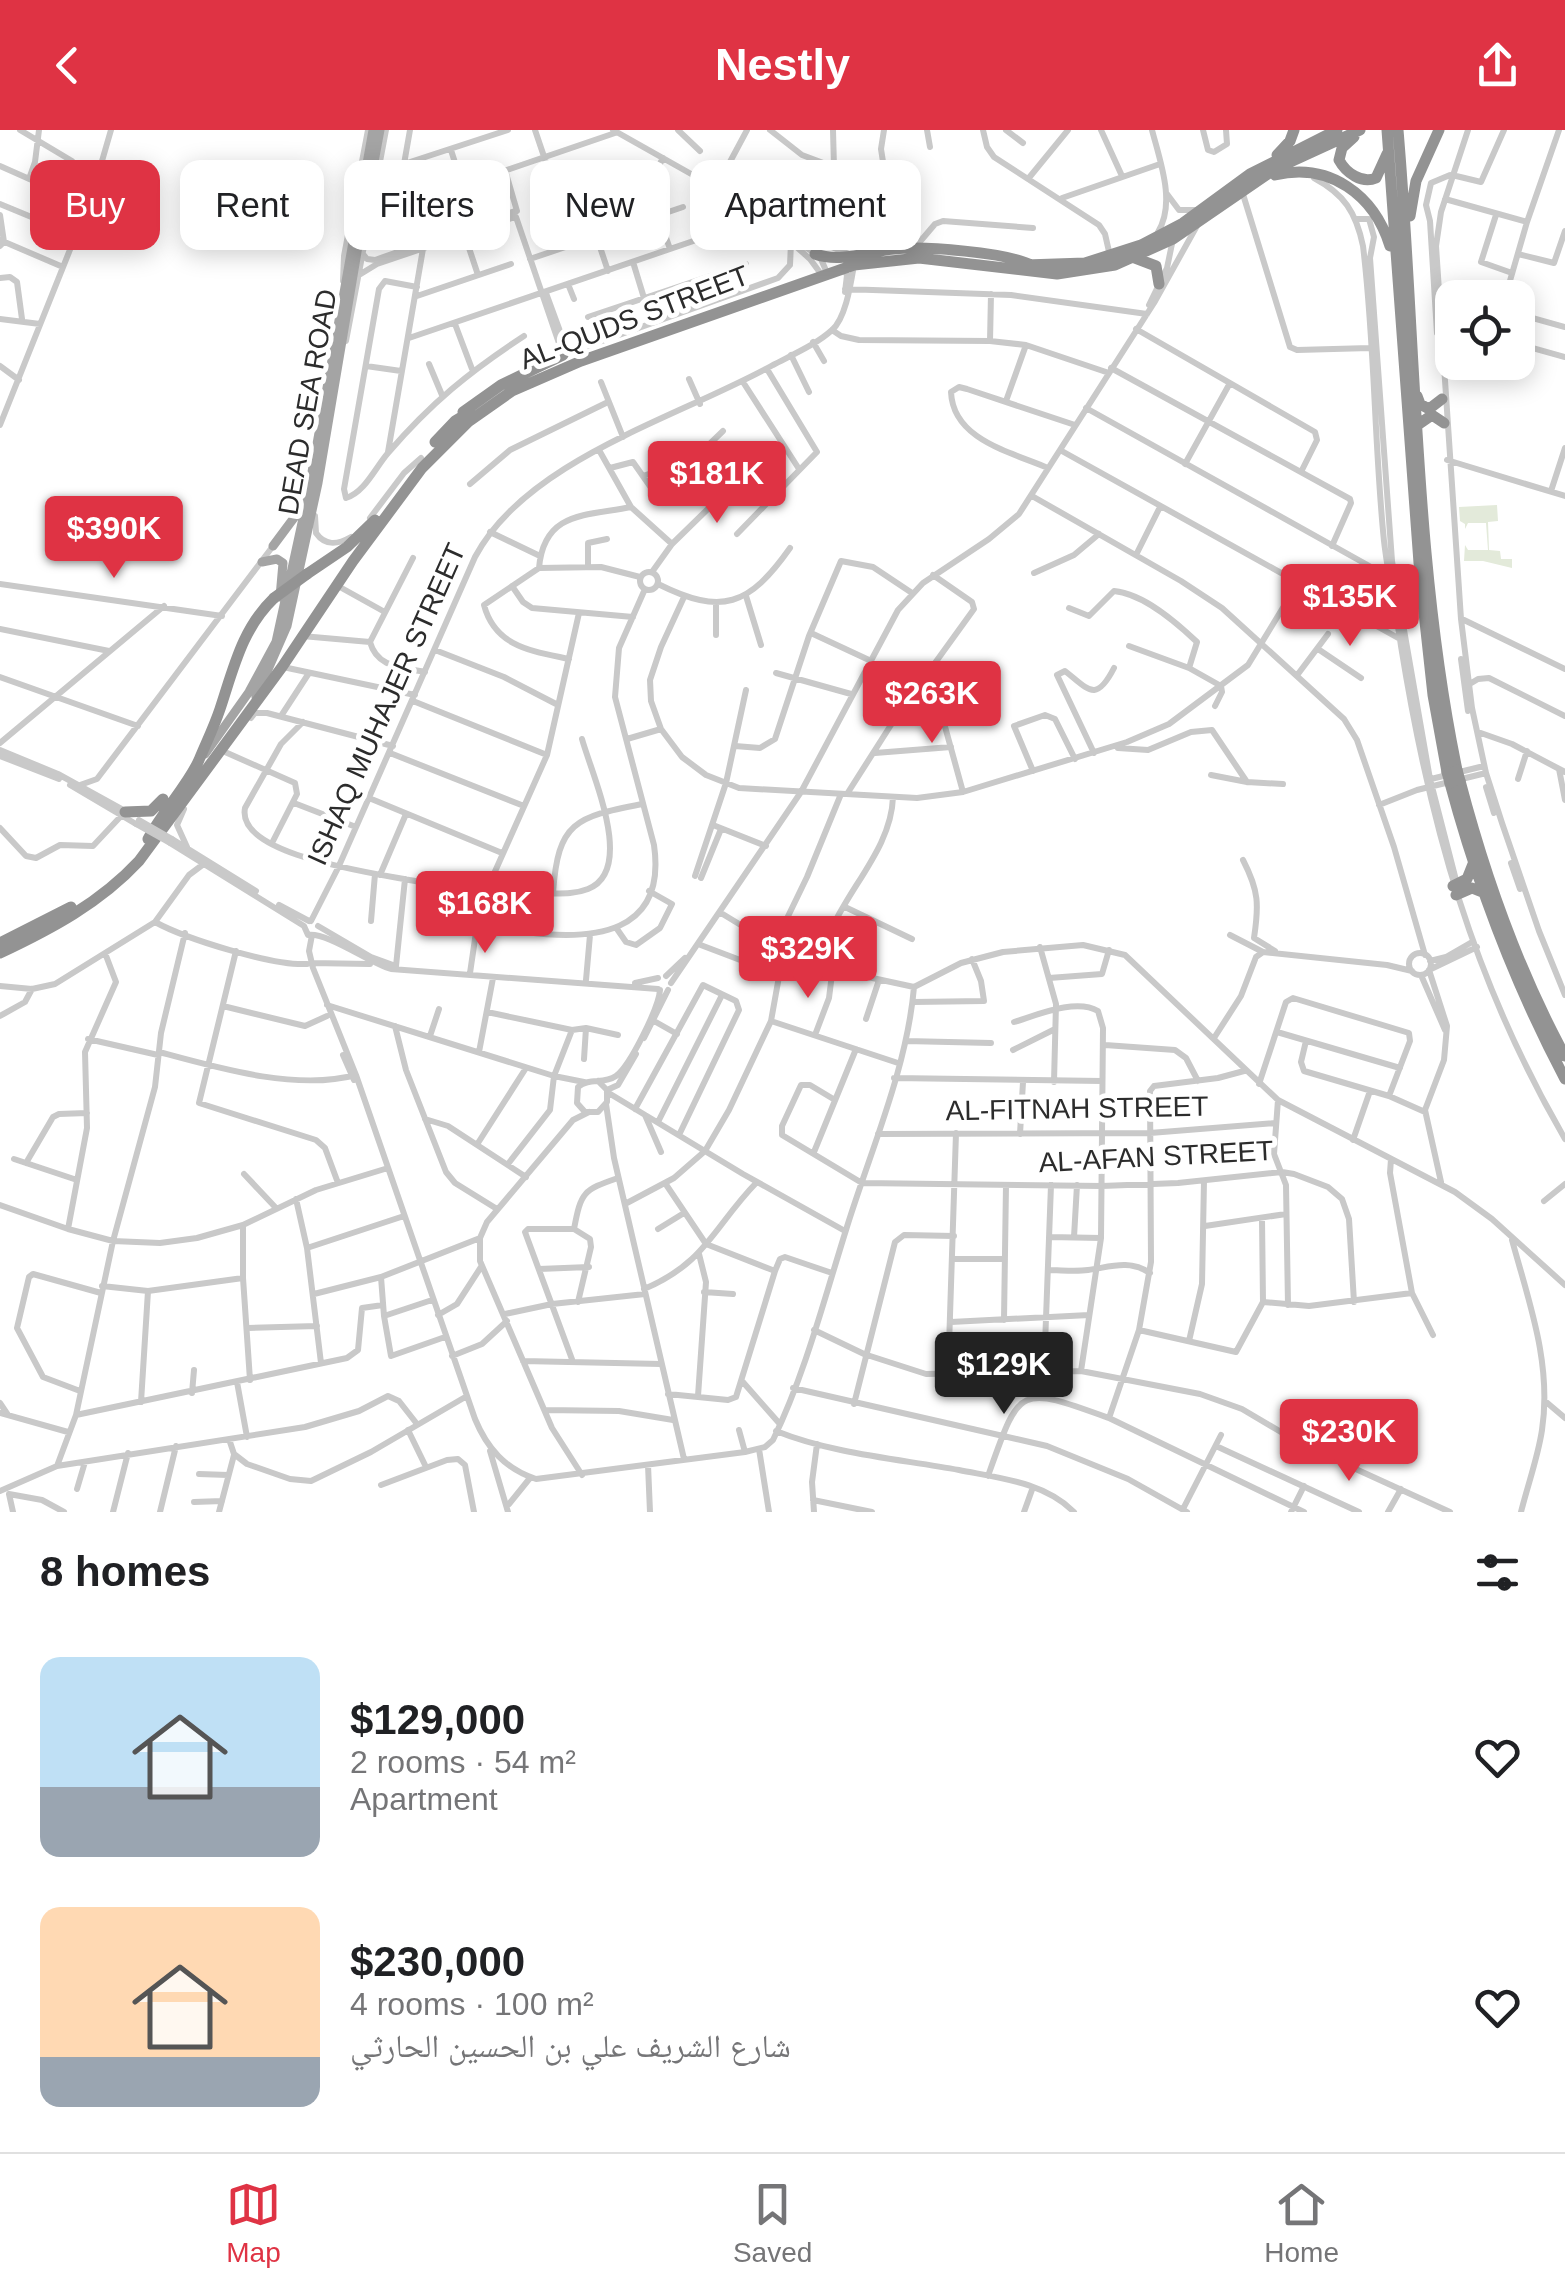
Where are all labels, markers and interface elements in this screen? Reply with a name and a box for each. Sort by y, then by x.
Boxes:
icon: back [40,38,95,93]
icon: share [1470,38,1525,93]
text: Nestly [715,39,850,90]
chip: Buy [30,160,160,250]
chip: Rent [180,160,324,250]
chip: Filters [344,160,510,250]
chip: New [530,160,670,250]
chip: Apartment [690,160,921,250]
street label: AL-QUDS STREET [515,260,753,375]
map controls [1435,280,1535,380]
button: locate [1435,280,1535,380]
street label: DEAD SEA ROAD [272,287,343,517]
pin: $181K [647,441,787,526]
text: $181K [670,455,764,491]
pin: $390K [44,496,184,581]
text: $390K [67,510,161,546]
street label: ISHAQ MUHAJER STREET [301,539,471,870]
pin: $135K [1280,564,1420,649]
text: $135K [1303,578,1397,614]
pin: $263K [862,661,1002,746]
text: $263K [885,675,979,711]
pin: $168K [415,871,555,956]
text: $168K [438,885,532,921]
pin: $329K [738,916,878,1001]
text: $329K [761,930,855,966]
street label: AL-FITNAH STREET [945,1091,1209,1126]
street label: AL-AFAN STREET [1038,1135,1274,1178]
pin: $129K [934,1332,1074,1417]
text: $129K [957,1346,1051,1382]
pin: $230K [1279,1399,1419,1484]
text: $230K [1302,1413,1396,1449]
icon: filters [1470,1545,1525,1600]
text: 8 homes [40,1548,210,1595]
text: $129,000 [350,1696,525,1743]
icon: home [120,1697,240,1817]
icon: heart [1470,1730,1525,1785]
text: 2 rooms · 54 m² [350,1744,576,1780]
text: Apartment [350,1781,498,1817]
text: $230,000 [350,1938,525,1985]
icon: home [120,1947,240,2067]
icon: heart [1470,1980,1525,2035]
text: 4 rooms · 100 m² [350,1986,594,2022]
text: شارع الشريف علي بن الحسين الحارثي [350,2028,791,2064]
tab: Map [226,2177,281,2269]
tab: Saved [733,2177,812,2269]
tab: Home [1264,2177,1339,2269]

